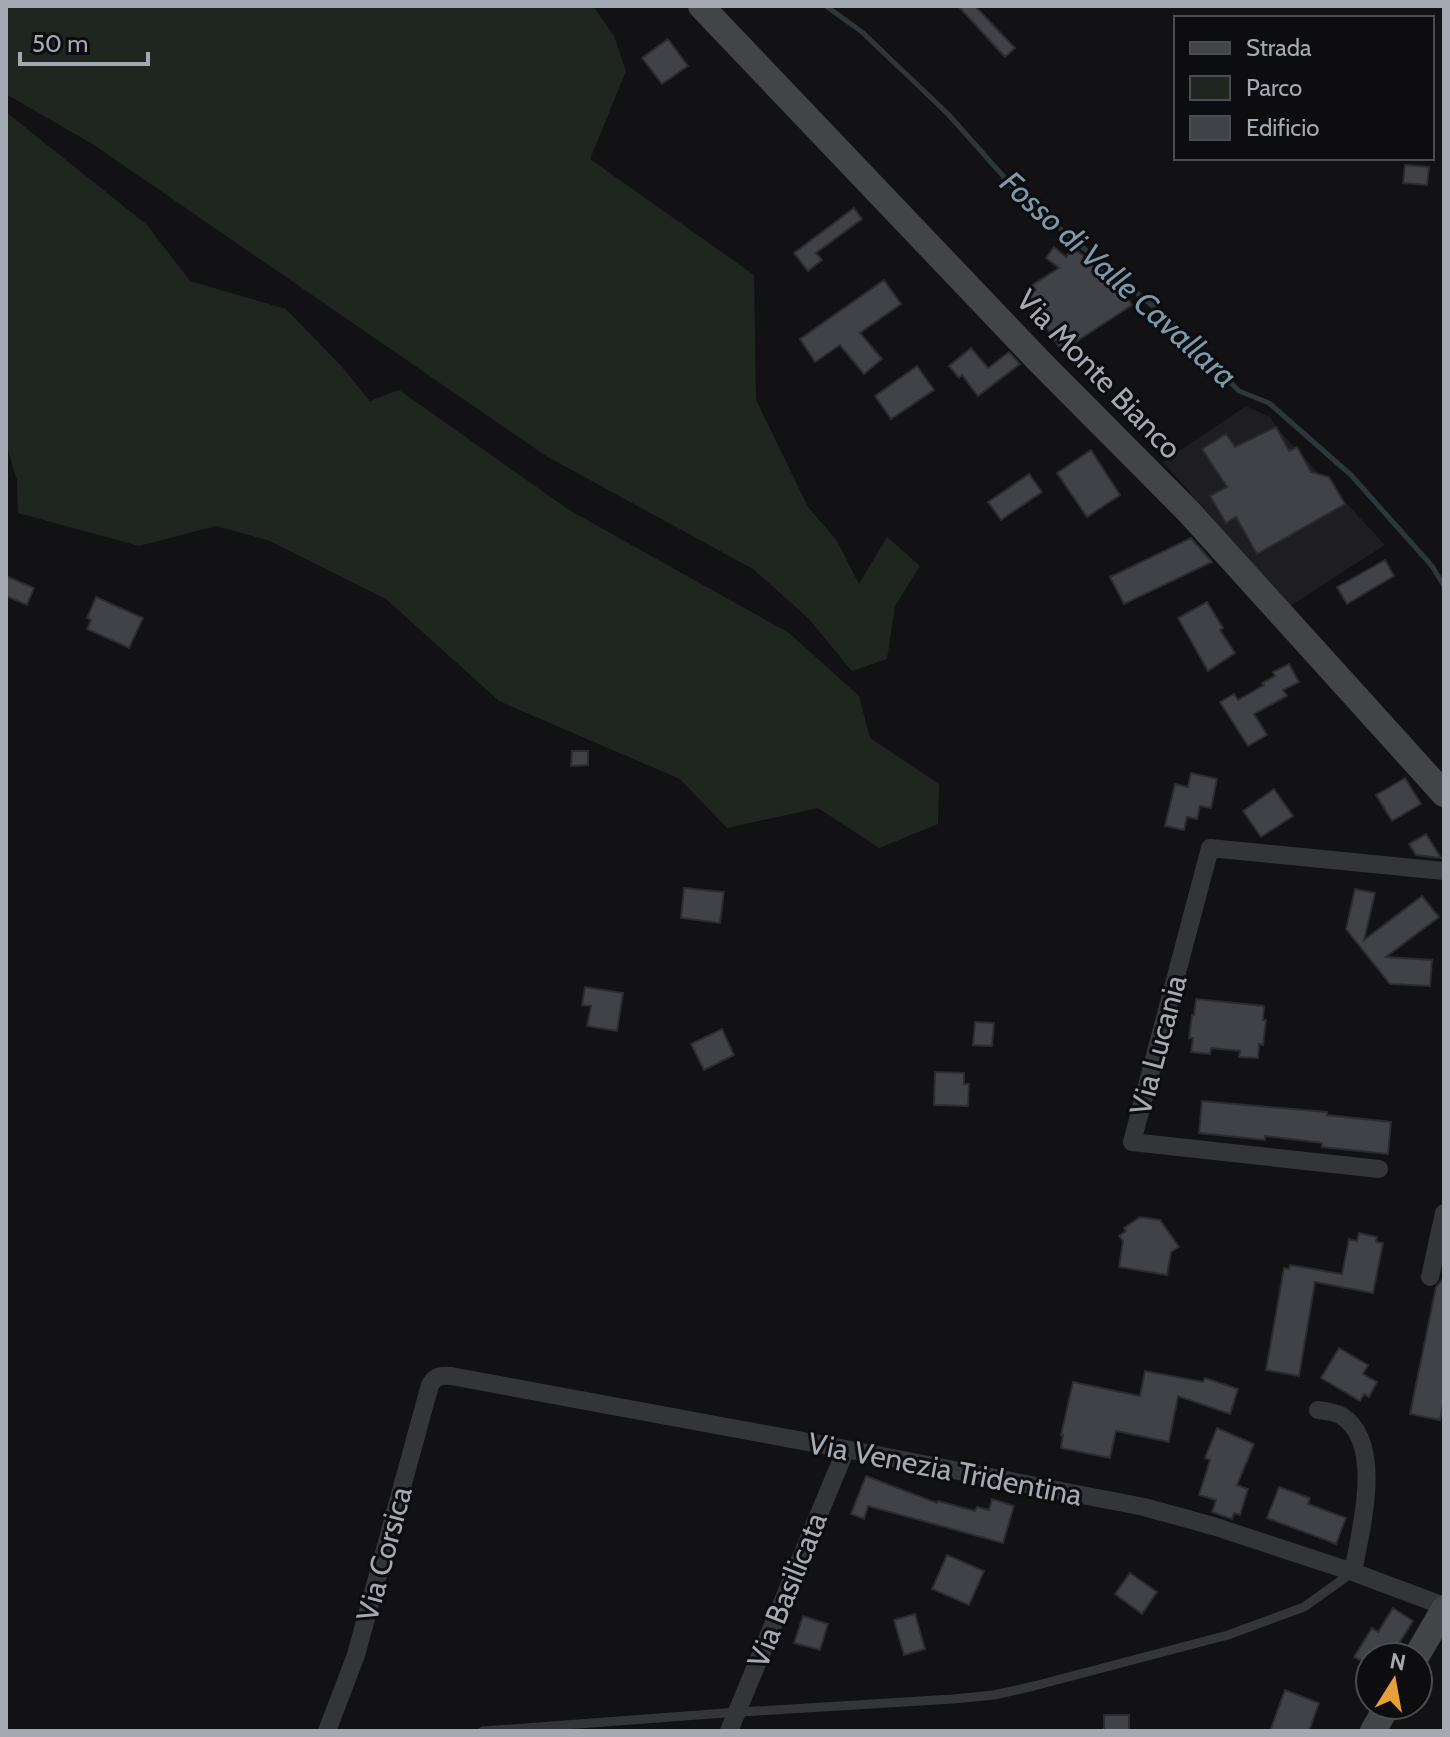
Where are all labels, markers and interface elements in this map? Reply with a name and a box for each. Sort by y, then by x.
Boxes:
scale bar [20,16,148,66]
legend [1174,16,1434,160]
text: 50 m [32,29,88,58]
text: Strada [1246,33,1312,62]
text: Parco [1246,73,1302,102]
text: Edificio [1246,113,1320,142]
water label: Fosso di Valle Cavallara [993,162,1245,396]
street label: Via Monte Bianco [1009,282,1189,466]
street label: Via Lucania [1122,970,1195,1119]
street label: Via Venezia Tridentina [805,1424,1086,1514]
street label: Via Corsica [348,1482,420,1625]
street label: Via Basilicata [739,1507,835,1673]
north arrow [1354,1641,1434,1721]
text: N [1388,1647,1408,1677]

